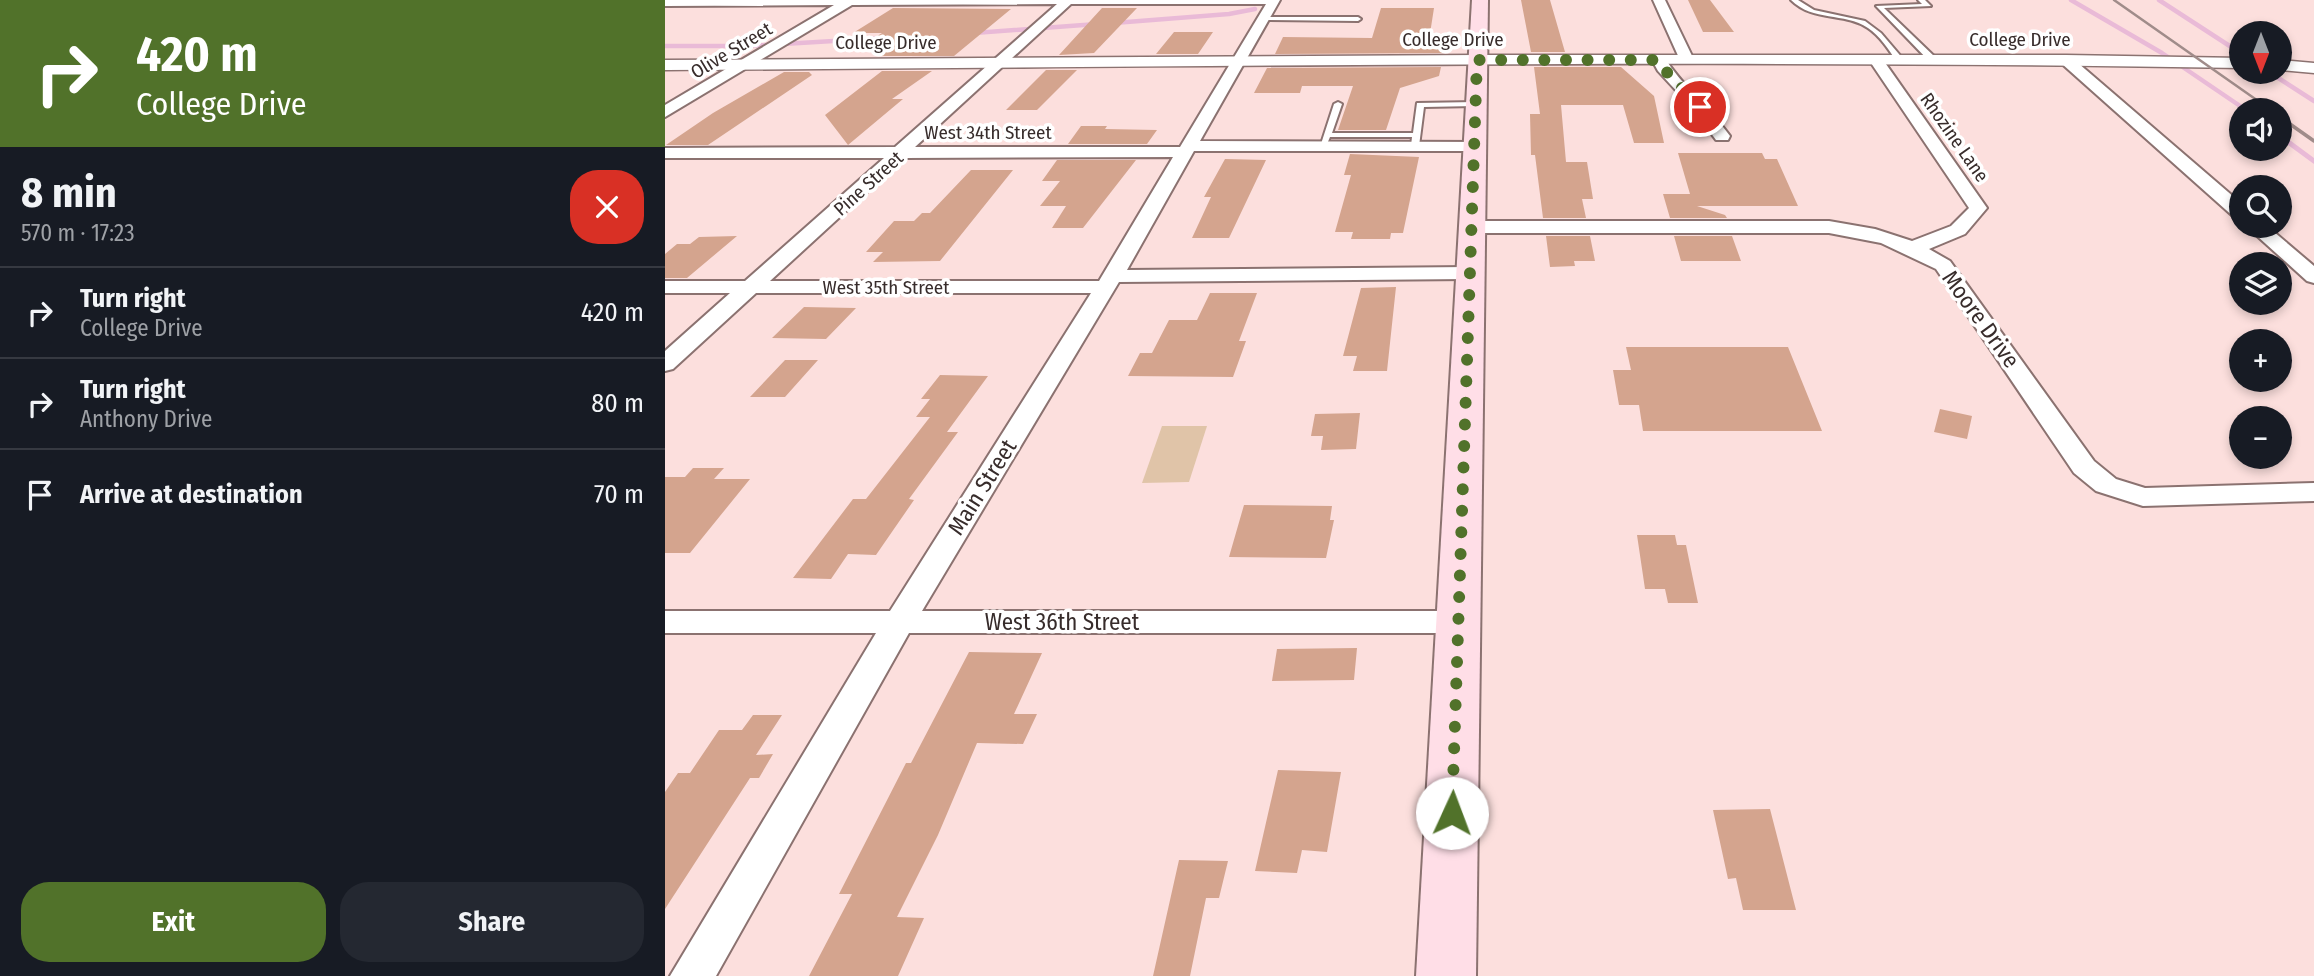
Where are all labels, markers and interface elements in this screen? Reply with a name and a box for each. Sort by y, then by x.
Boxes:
street label: Olive Street [686,17,777,84]
north arrow [2229,21,2293,84]
map controls [2229,21,2292,469]
text: 420 m [136,25,258,84]
icon: right [21,28,112,119]
street label: College Drive [1402,28,1504,51]
street label: College Drive [1969,28,2071,51]
street label: College Drive [835,31,937,54]
pin [1670,77,1730,137]
text: College Drive [136,85,307,123]
icon: arrive [1681,88,1719,126]
street label: Rhozine Lane [1916,88,1994,186]
button: sound [2229,98,2292,161]
street label: West 34th Street [924,121,1052,144]
street label: Pine Street [829,146,908,220]
text: 8 min [21,168,117,218]
button: close [570,170,644,244]
button: search [2229,175,2292,238]
text: 570 m · 17:23 [21,219,135,247]
button: layers [2229,252,2292,315]
street label: Moore Drive [1936,265,2026,373]
street label: West 35th Street [823,276,950,299]
text: Turn right [80,283,186,314]
icon: right [21,294,59,332]
text: 420 m [581,297,644,328]
text: College Drive [80,314,203,342]
button: + [2229,329,2292,392]
text: Turn right [80,374,186,405]
icon: right [21,385,59,423]
text: 80 m [591,388,644,419]
text: Anthony Drive [80,405,212,433]
button: − [2229,406,2292,469]
street label: Main Street [942,434,1023,540]
icon: arrive [21,476,59,514]
text: Arrive at destination [80,479,303,510]
text: 70 m [594,479,644,510]
street label: West 36th Street [985,608,1140,636]
position arrow [1415,776,1489,850]
button: Exit [21,882,326,962]
button: Share [340,882,644,962]

